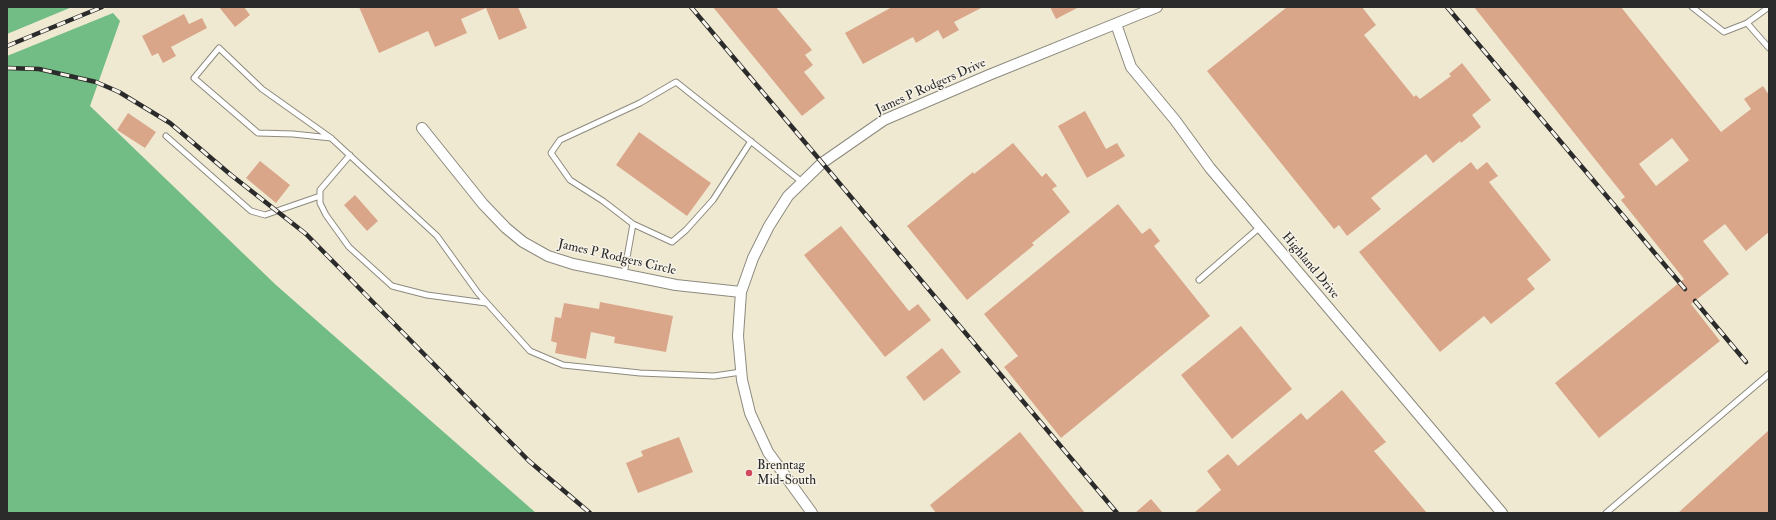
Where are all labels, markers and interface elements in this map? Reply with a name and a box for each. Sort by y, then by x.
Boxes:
street label: James P Rodgers Drive [874,56,988,118]
street label: Highland Drive [1278,230,1342,302]
street label: James P Rodgers Circle [556,237,678,279]
place label: Brenntag Mid-South [757,458,816,489]
marker: Brenntag Mid-South [744,468,754,478]

